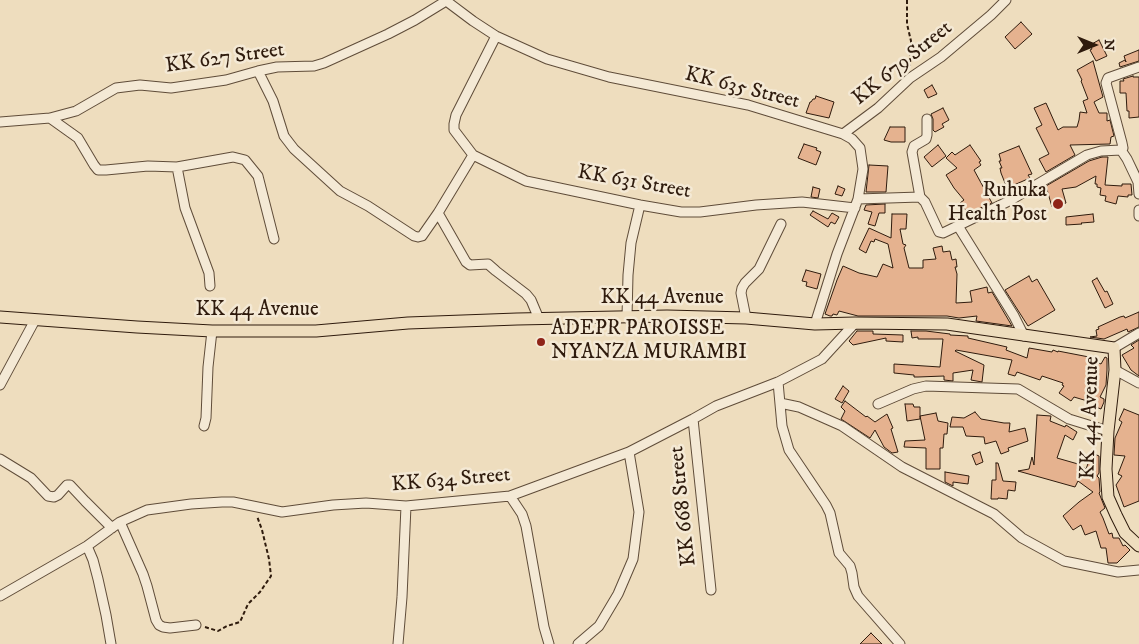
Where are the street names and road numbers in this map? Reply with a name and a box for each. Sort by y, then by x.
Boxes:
street label: KK 679 Street [848,16,958,112]
street label: KK 627 Street [164,38,286,80]
street label: KK 635 Street [682,63,802,115]
street label: KK 631 Street [575,161,693,205]
street label: KK 44 Avenue [600,286,724,312]
street label: KK 44 Avenue [195,298,319,324]
street label: KK 44 Avenue [1076,356,1106,480]
street label: KK 668 Street [665,445,703,567]
street label: KK 634 Street [391,463,511,499]

